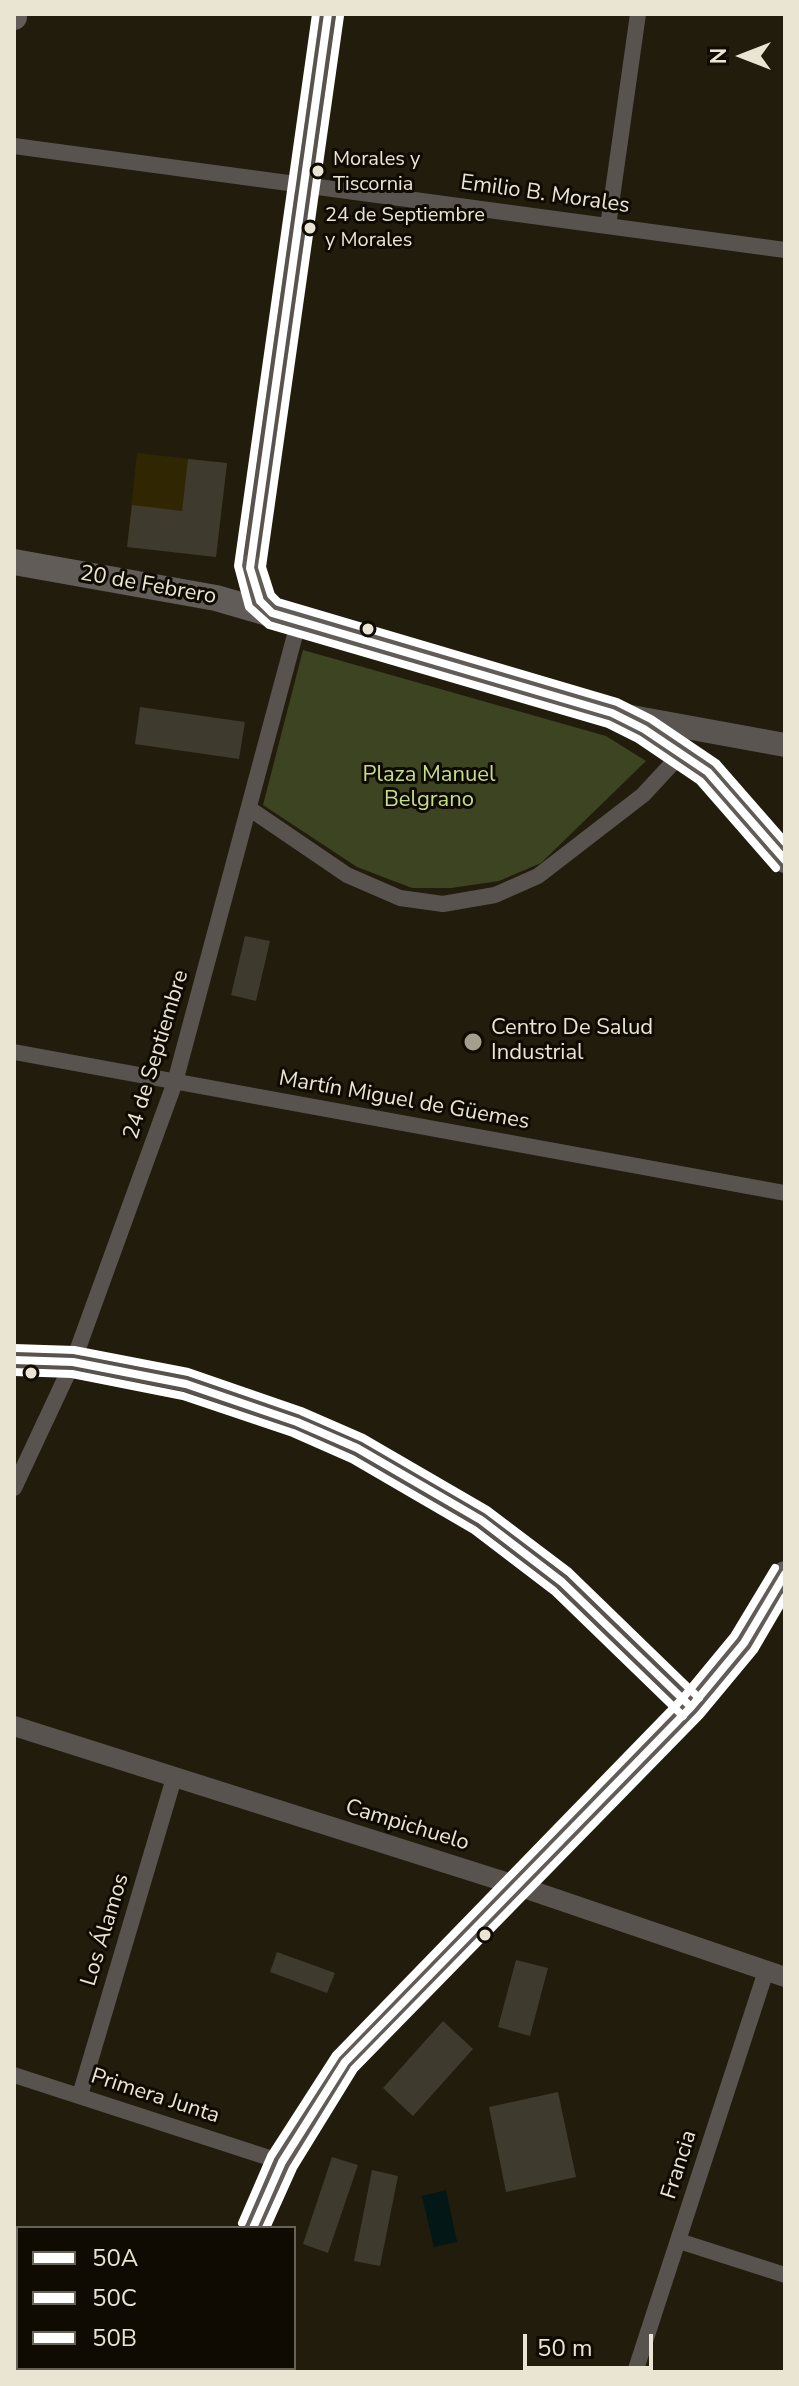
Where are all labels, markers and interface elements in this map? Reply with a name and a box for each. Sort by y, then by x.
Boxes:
north arrow [703,16,783,96]
text: N [704,48,734,64]
place label: Morales y Tiscornia [333,148,420,195]
marker: Morales y Tiscornia [310,163,326,179]
street label: Emilio B. Morales [459,170,631,220]
place label: 24 de Septiembre y Morales [325,204,485,251]
marker: 24 de Septiembre y Morales [302,220,318,236]
street label: 20 de Febrero [78,561,218,611]
unlabelled marker [360,621,376,637]
park label: Plaza Manuel Belgrano [362,763,496,814]
street label: 24 de Septiembre [119,967,195,1143]
place label: Centro De Salud Industrial [491,1016,653,1068]
marker: Centro De Salud Industrial [462,1031,484,1053]
street label: Martín Miguel de Güemes [277,1066,531,1136]
unlabelled marker [23,1365,39,1381]
street label: Campichuelo [342,1795,472,1857]
street label: Los Álamos [76,1871,136,1989]
unlabelled marker [477,1927,493,1943]
street label: Primera Junta [87,2064,223,2130]
street label: Francia [657,2127,703,2203]
legend [16,2226,296,2370]
text: 50A [92,2242,138,2274]
text: 50C [92,2282,137,2314]
scale bar [527,2318,657,2368]
text: 50B [92,2322,137,2354]
text: 50 m [537,2332,593,2364]

